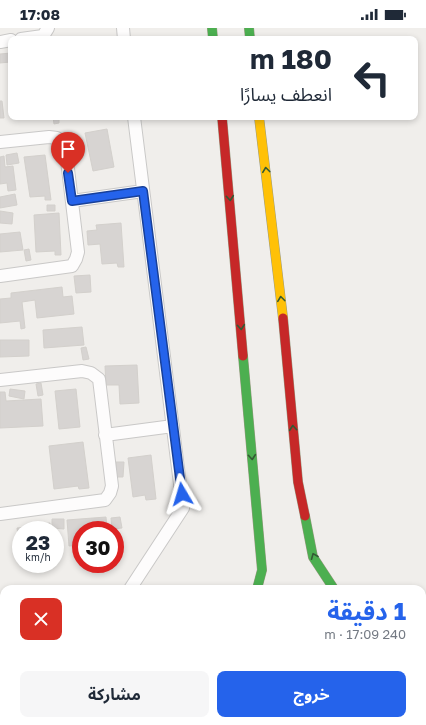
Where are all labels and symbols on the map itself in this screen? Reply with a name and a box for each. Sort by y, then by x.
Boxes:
pin [51,132,85,173]
one-way arrow [262,167,271,173]
one-way arrow [225,195,234,201]
one-way arrow [277,296,286,302]
one-way arrow [236,324,245,330]
one-way arrow [289,425,298,431]
one-way arrow [247,454,256,460]
position arrow [161,473,203,515]
speed limit sign: 30 [72,521,124,573]
one-way arrow [311,553,319,560]

